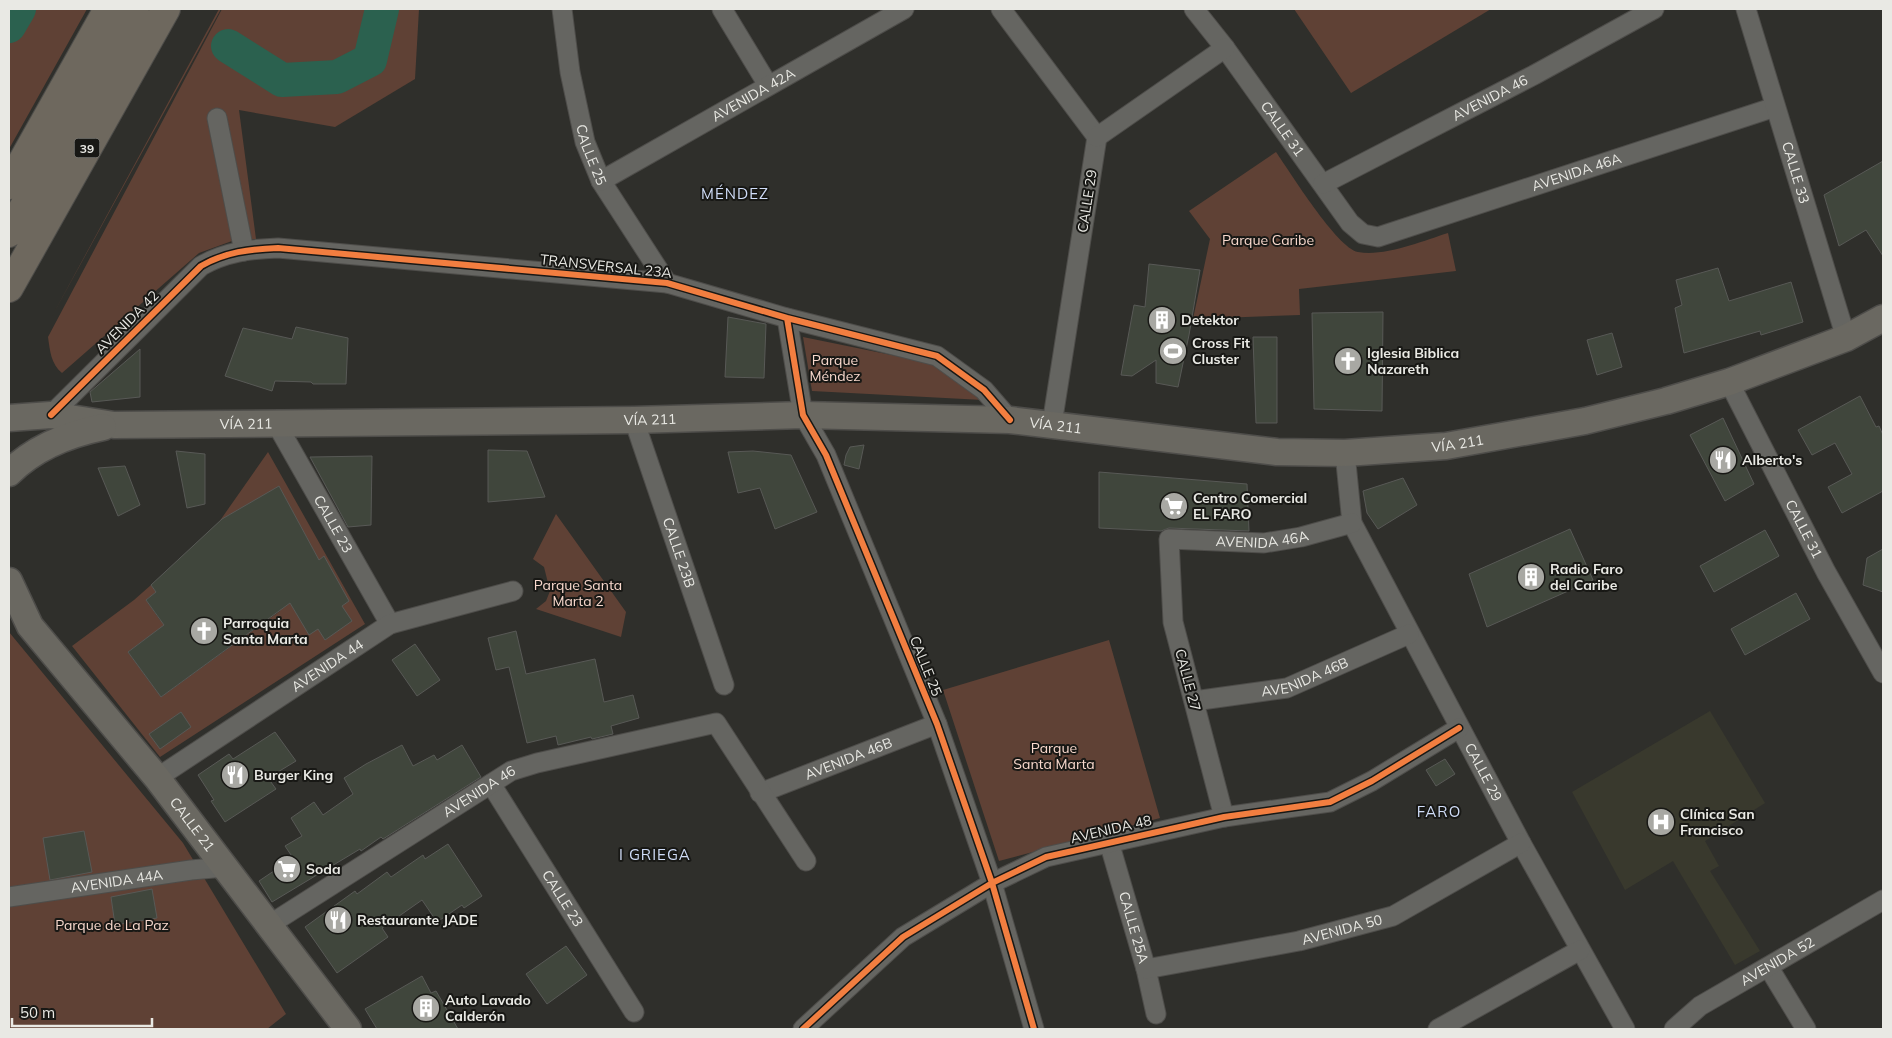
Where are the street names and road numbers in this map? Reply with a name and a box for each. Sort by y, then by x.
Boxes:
street label: AVENIDA 42A [708,63,799,125]
street label: AVENIDA 46 [1449,71,1531,125]
street label: CALLE 31 [1257,98,1308,160]
street label: CALLE 25 [572,123,611,188]
road number: 39 [74,138,100,158]
street label: CALLE 33 [1778,140,1814,206]
street label: AVENIDA 46A [1529,149,1624,195]
street label: CALLE 29 [1073,168,1101,234]
street label: TRANSVERSAL 23A [539,250,673,282]
street label: AVENIDA 42 [91,286,163,358]
street label: VÍA 211 [624,410,677,429]
street label: VÍA 211 [1028,413,1083,438]
street label: VÍA 211 [220,414,272,433]
street label: VÍA 211 [1431,430,1485,456]
street label: CALLE 23 [310,492,357,556]
street label: CALLE 31 [1782,497,1827,561]
street label: CALLE 23B [659,515,699,590]
street label: AVENIDA 46A [1215,526,1311,552]
street label: CALLE 25 [906,633,946,699]
street label: AVENIDA 44 [288,635,367,696]
street label: CALLE 27 [1171,647,1205,713]
street label: AVENIDA 46B [1260,653,1351,701]
street label: AVENIDA 46B [802,733,895,784]
street label: CALLE 29 [1461,740,1506,804]
street label: AVENIDA 46 [439,762,519,821]
street label: CALLE 21 [166,794,219,855]
street label: AVENIDA 48 [1069,811,1153,847]
street label: AVENIDA 44A [69,865,165,897]
street label: CALLE 23 [538,867,587,930]
street label: CALLE 25A [1115,889,1153,966]
street label: AVENIDA 50 [1300,910,1384,949]
street label: AVENIDA 52 [1737,933,1818,990]

